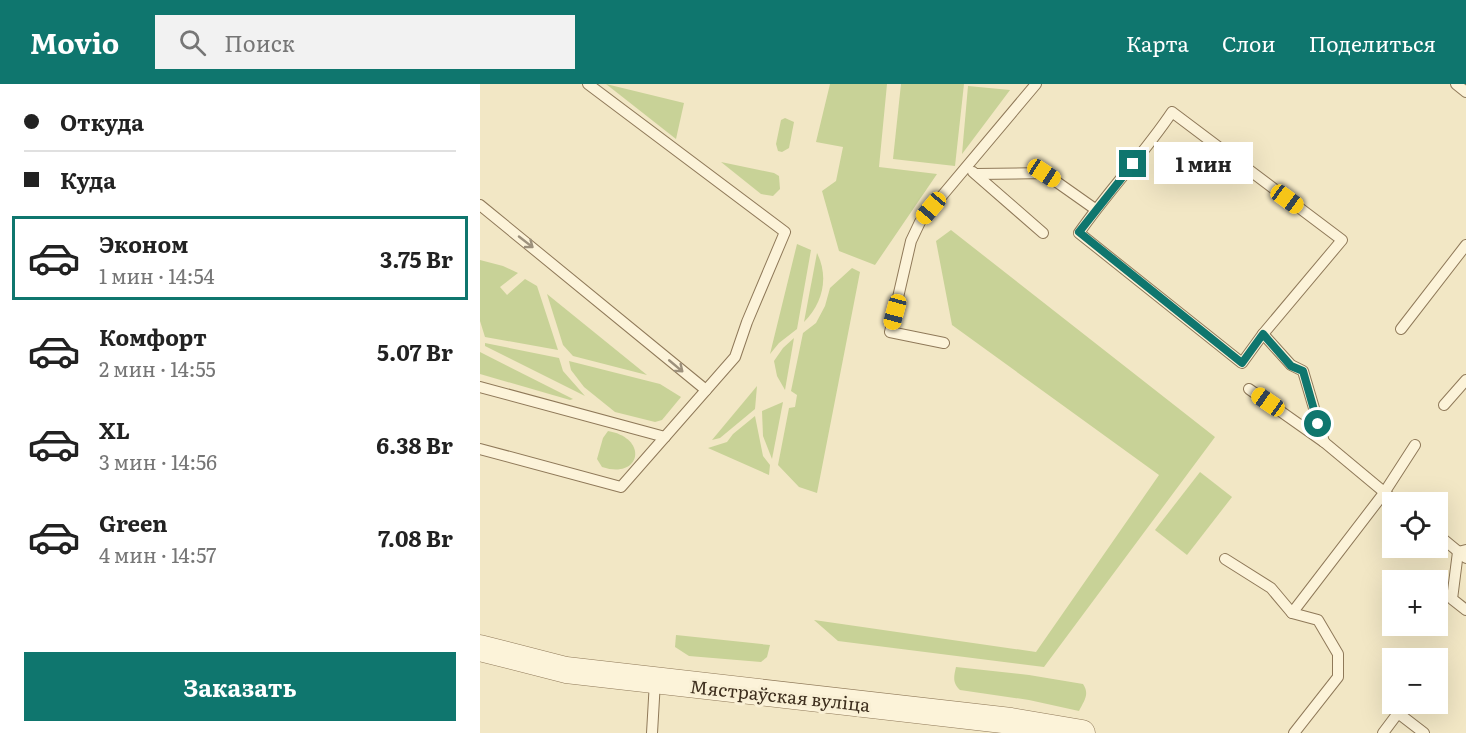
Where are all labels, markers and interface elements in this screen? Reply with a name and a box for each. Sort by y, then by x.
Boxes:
search box [155,15,575,69]
text: Movio [30,21,119,63]
icon: search [176,26,209,59]
text: Поиск [224,26,295,59]
text: Карта [1126,27,1189,58]
text: Слои [1222,27,1276,58]
text: Поделиться [1309,27,1436,58]
text: Откуда [60,105,144,138]
callout: 1 мин [1154,143,1253,185]
text: 1 мин [1175,148,1232,178]
route end [1119,150,1146,177]
car [1024,156,1064,190]
text: Куда [60,163,116,196]
car [1267,181,1307,217]
car [913,188,949,228]
text: Эконом [99,227,188,260]
icon: car [27,231,81,285]
one-way arrow [518,235,534,248]
text: 3.75 Br [380,242,453,275]
text: 1 мин · 14:54 [99,260,215,290]
car [882,292,908,332]
text: Комфорт [99,320,207,353]
icon: car [27,324,81,378]
text: 5.07 Br [377,335,453,368]
text: 2 мин · 14:55 [99,353,216,383]
one-way arrow [668,359,684,372]
car [1248,384,1288,420]
route start [1304,410,1331,437]
text: XL [99,413,130,446]
icon: car [27,417,81,471]
text: 6.38 Br [376,428,453,461]
text: 3 мин · 14:56 [99,446,217,476]
map controls [1382,492,1448,714]
button: locate [1382,492,1448,558]
text: Green [99,506,168,539]
icon: car [27,510,81,564]
text: 7.08 Br [378,521,453,554]
text: 4 мин · 14:57 [99,539,216,569]
button: + [1382,570,1448,636]
button: − [1382,648,1448,714]
button: Заказать [24,652,456,721]
street label: Мястраўская вуліца [689,672,872,718]

